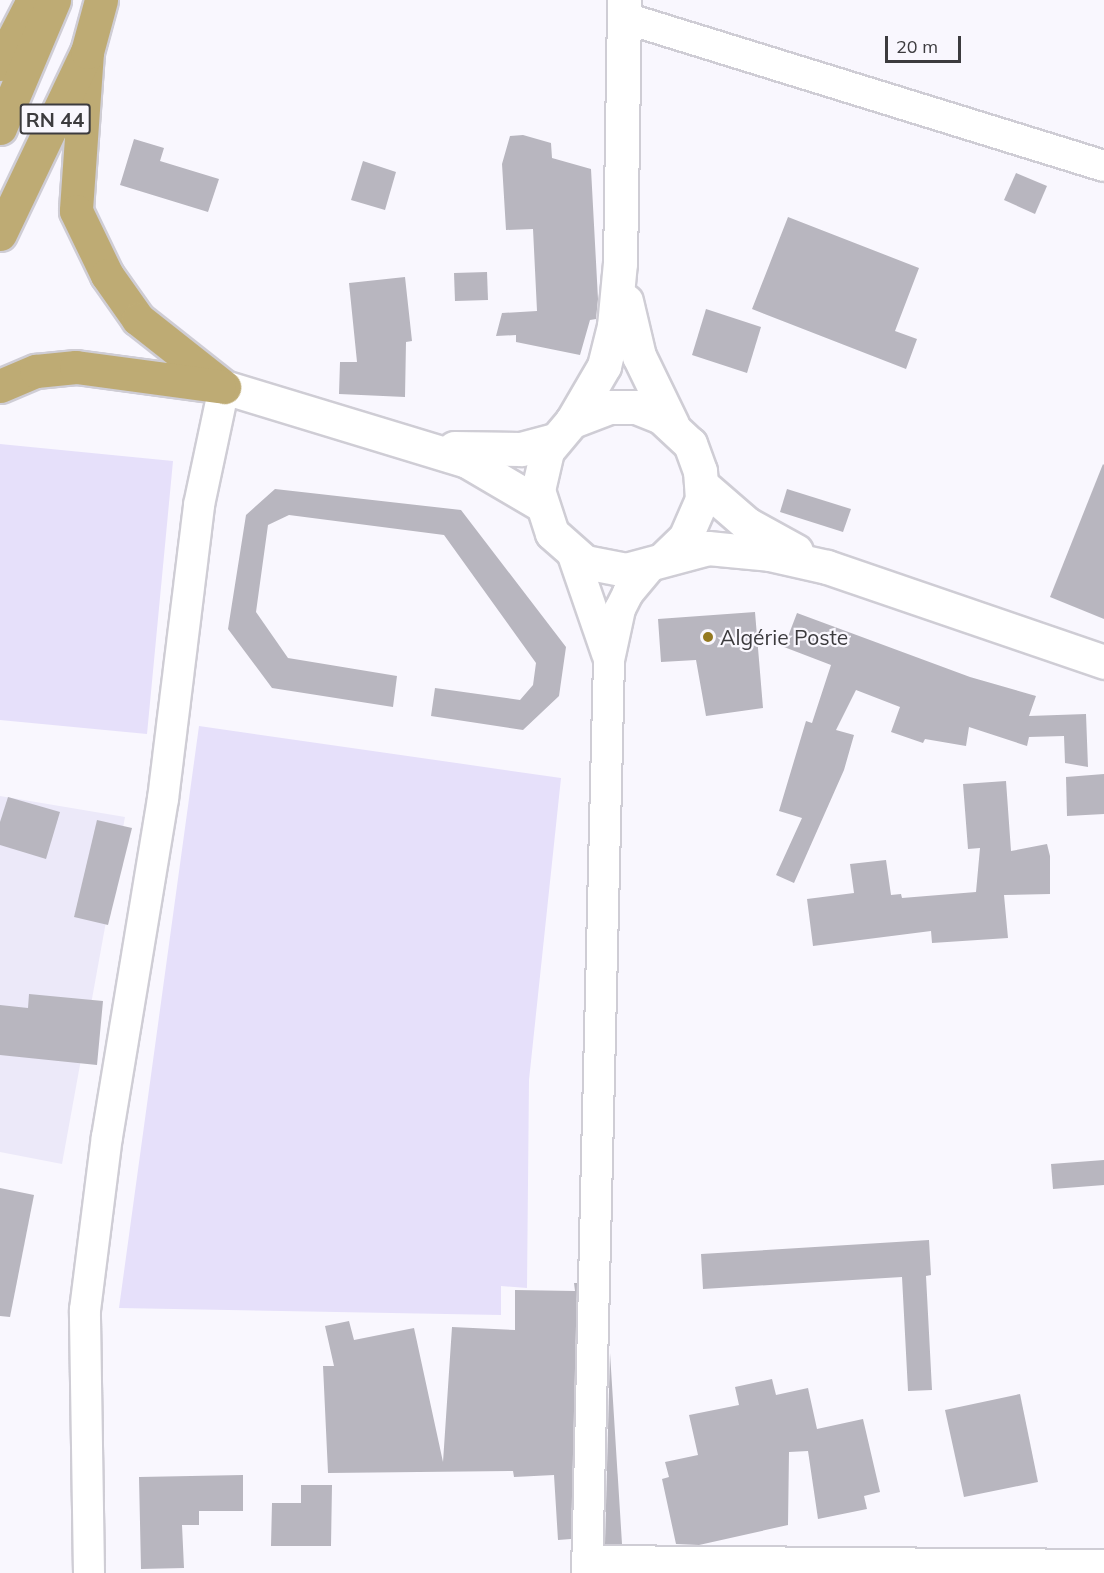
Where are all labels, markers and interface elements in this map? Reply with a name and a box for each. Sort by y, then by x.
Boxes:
scale bar [888,24,964,62]
text: 20 m [896,35,938,58]
road number: RN 44 [19,102,91,136]
place label: Algérie Poste [720,624,848,650]
marker: Algérie Poste [701,630,715,644]

